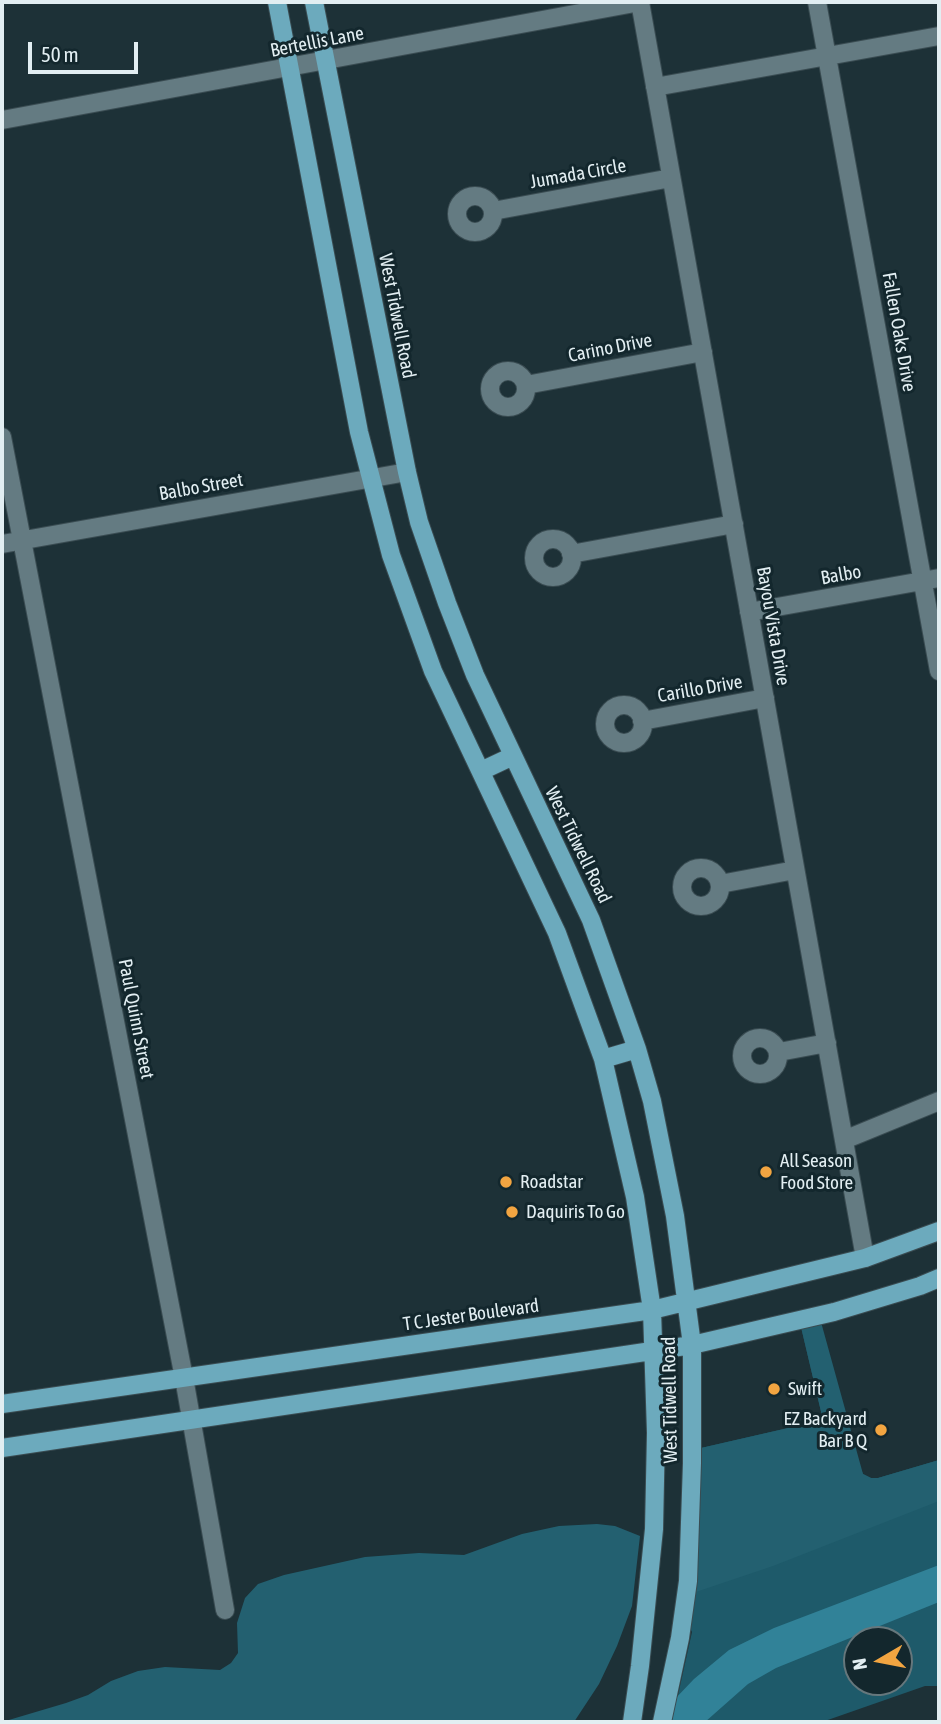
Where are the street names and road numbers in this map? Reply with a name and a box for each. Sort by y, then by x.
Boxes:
street label: Bertellis Lane [268,22,366,62]
street label: Jumada Circle [528,154,628,194]
street label: West Tidwell Road [374,252,420,380]
street label: Fallen Oaks Drive [877,270,921,394]
street label: Carino Drive [566,329,654,367]
street label: Balbo Street [157,468,245,506]
street label: Balbo [819,560,863,590]
street label: Bayou Vista Drive [751,565,795,687]
street label: Carillo Drive [656,670,744,708]
street label: West Tidwell Road [540,783,616,907]
street label: Paul Quinn Street [113,957,159,1081]
street label: T C Jester Boulevard [402,1294,540,1336]
street label: West Tidwell Road [657,1336,683,1464]

